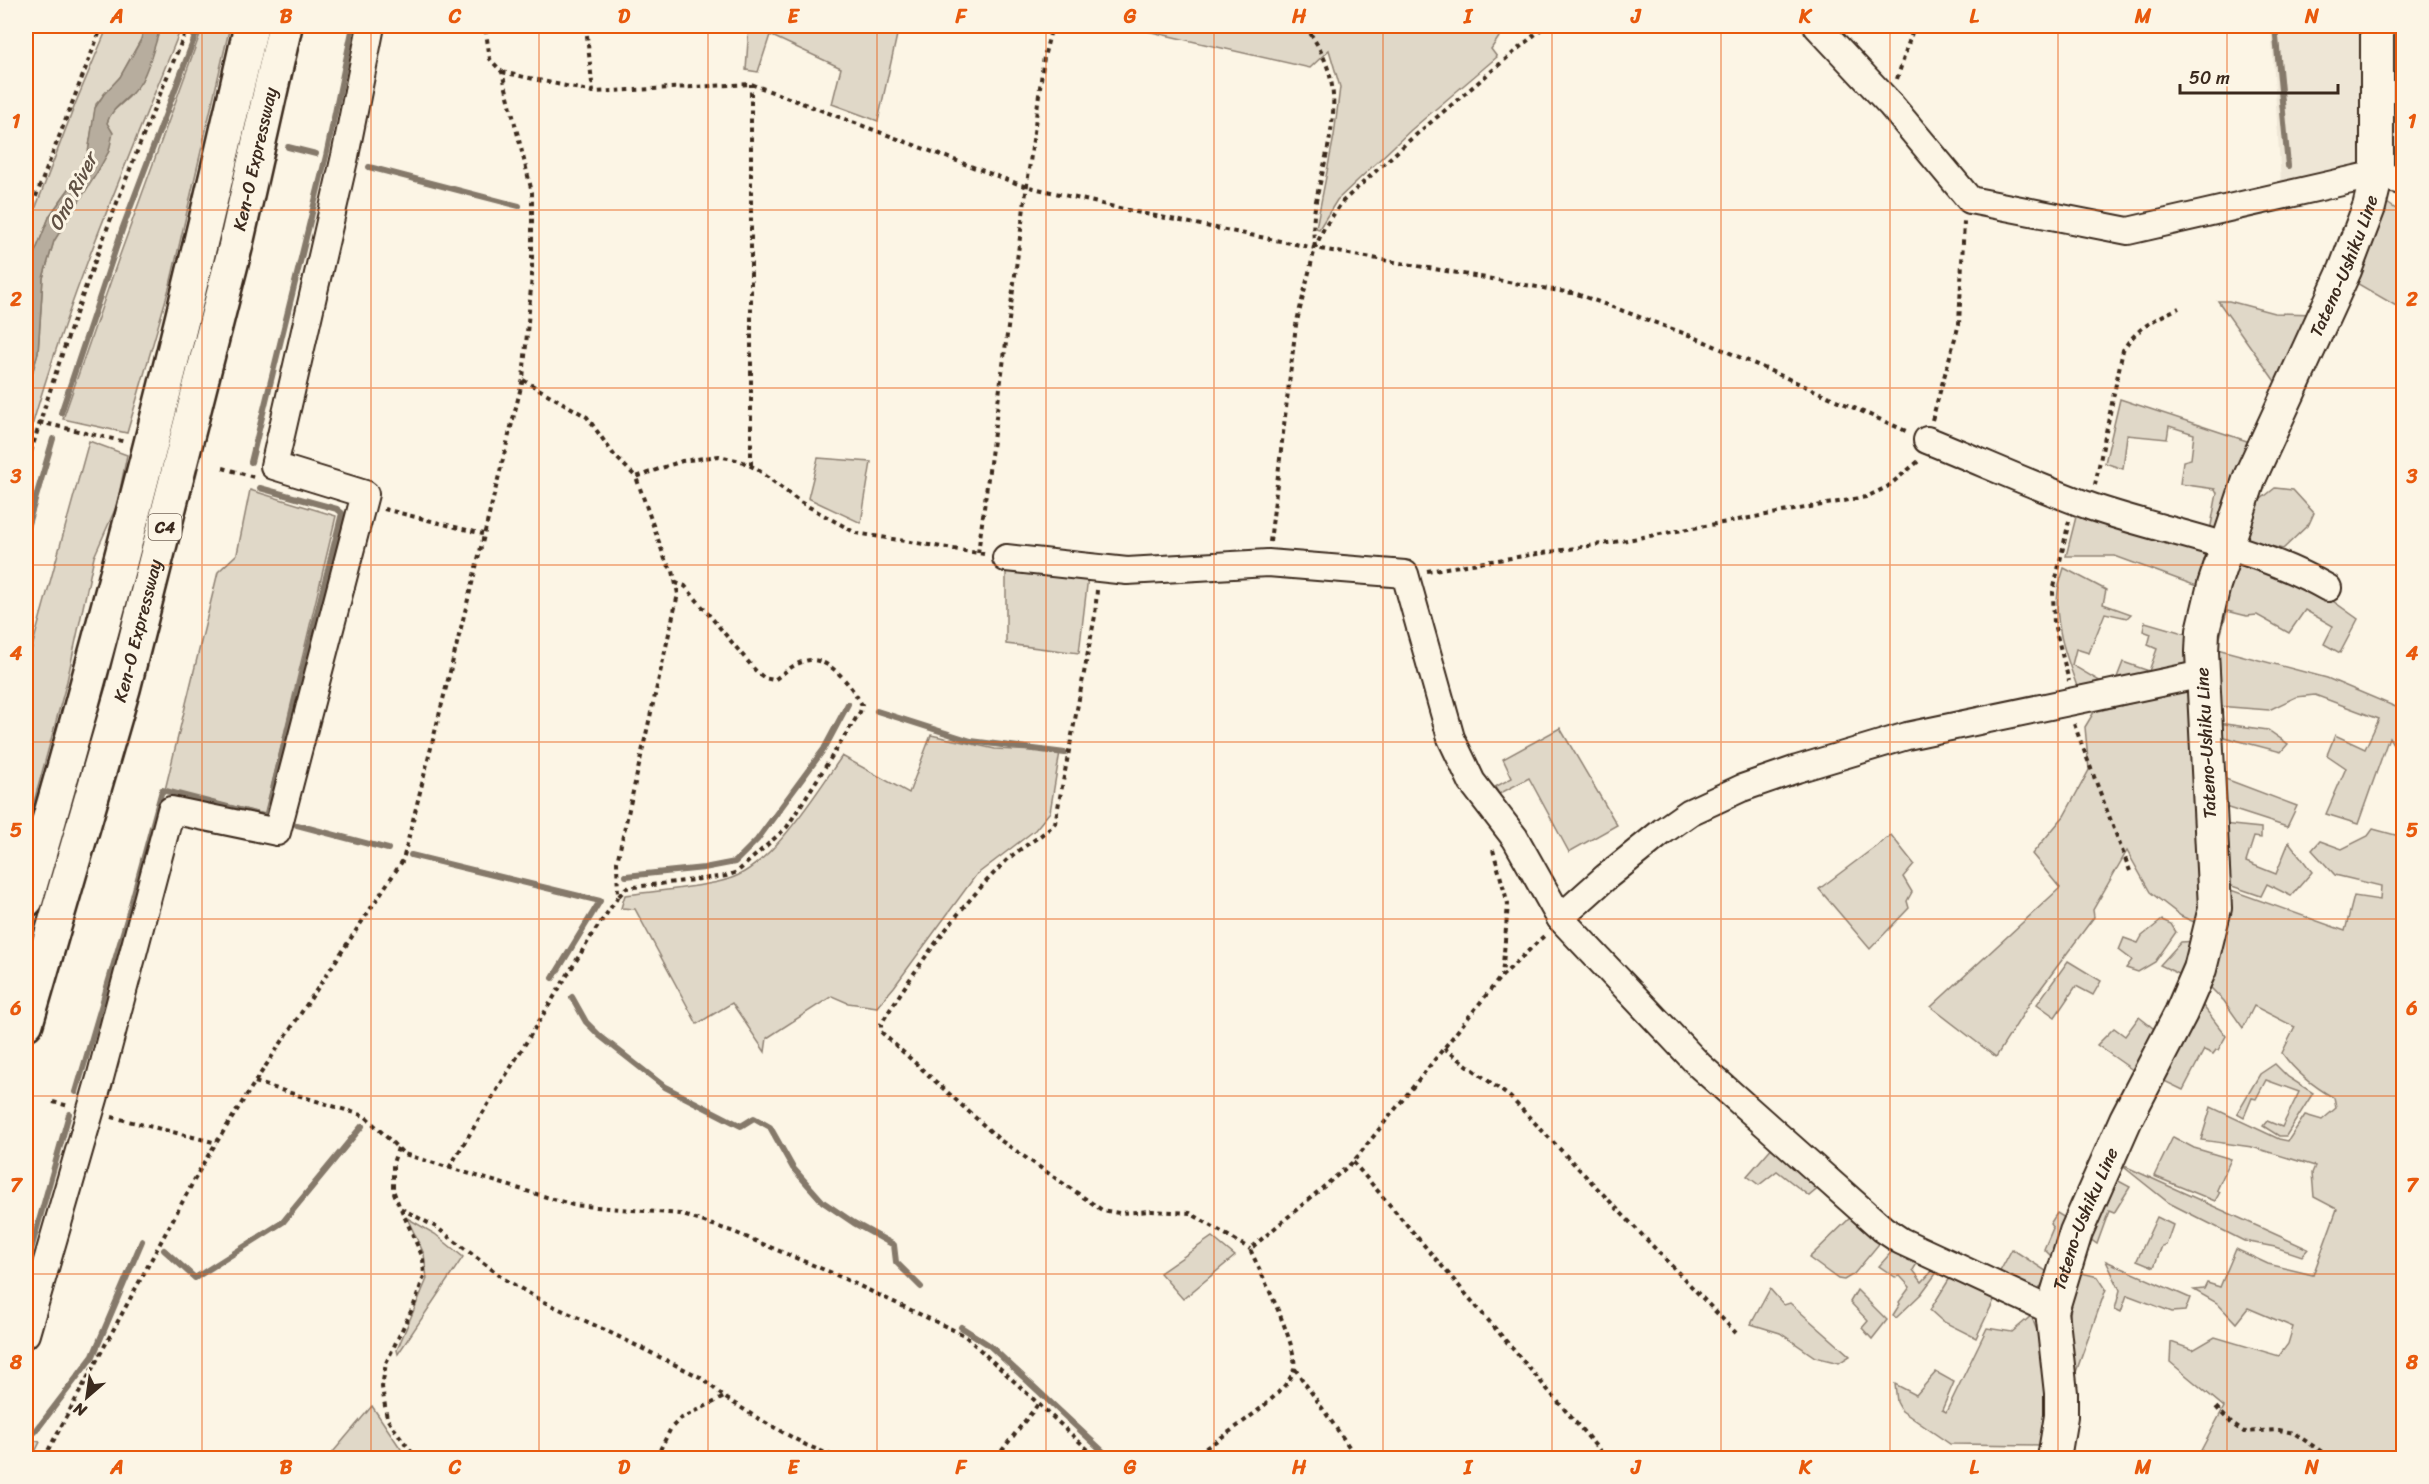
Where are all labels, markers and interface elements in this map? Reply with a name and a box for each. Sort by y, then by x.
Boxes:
text: A [109,0,124,34]
text: B [280,0,293,34]
text: C [448,0,462,34]
text: D [618,0,631,34]
text: E [787,0,800,34]
text: F [955,0,968,34]
text: G [1123,0,1137,34]
text: H [1291,0,1307,34]
text: I [1463,0,1474,34]
text: J [1630,0,1642,34]
text: K [1798,0,1813,34]
text: L [1969,0,1979,34]
text: M [2134,0,2152,34]
text: N [2304,0,2320,34]
scale bar [2180,57,2338,95]
text: 50 m [2189,62,2230,94]
street label: Ken-O Expressway [223,83,287,234]
text: 1 [12,104,21,139]
text: 1 [2408,104,2417,139]
water label: Ono River [38,143,109,237]
street label: Tateno-Ushiku Line [2300,192,2387,342]
text: 2 [9,282,22,317]
text: 2 [2405,282,2418,317]
text: 3 [10,459,22,494]
text: 3 [2406,459,2418,494]
road number: C4 [148,514,182,540]
street label: Ken-O Expressway [104,555,172,706]
text: 4 [9,636,23,671]
text: 4 [2405,636,2419,671]
street label: Tateno-Ushiku Line [2186,667,2226,819]
text: 5 [10,813,22,848]
text: 5 [2406,813,2418,848]
text: 6 [9,991,22,1026]
text: 6 [2405,991,2418,1026]
street label: Tateno-Ushiku Line [2043,1142,2128,1294]
text: 7 [10,1168,23,1203]
text: 7 [2406,1168,2419,1203]
text: 8 [9,1345,23,1380]
text: 8 [2405,1345,2419,1380]
north arrow [57,1367,117,1427]
text: N [67,1394,93,1426]
text: A [109,1450,124,1484]
text: B [280,1450,293,1484]
text: C [448,1450,462,1484]
text: D [618,1450,631,1484]
text: E [787,1450,800,1484]
text: F [955,1450,968,1484]
text: G [1123,1450,1137,1484]
text: H [1291,1450,1307,1484]
text: I [1463,1450,1474,1484]
text: J [1630,1450,1642,1484]
text: K [1798,1450,1813,1484]
text: L [1969,1450,1979,1484]
text: M [2134,1450,2152,1484]
text: N [2304,1450,2320,1484]

